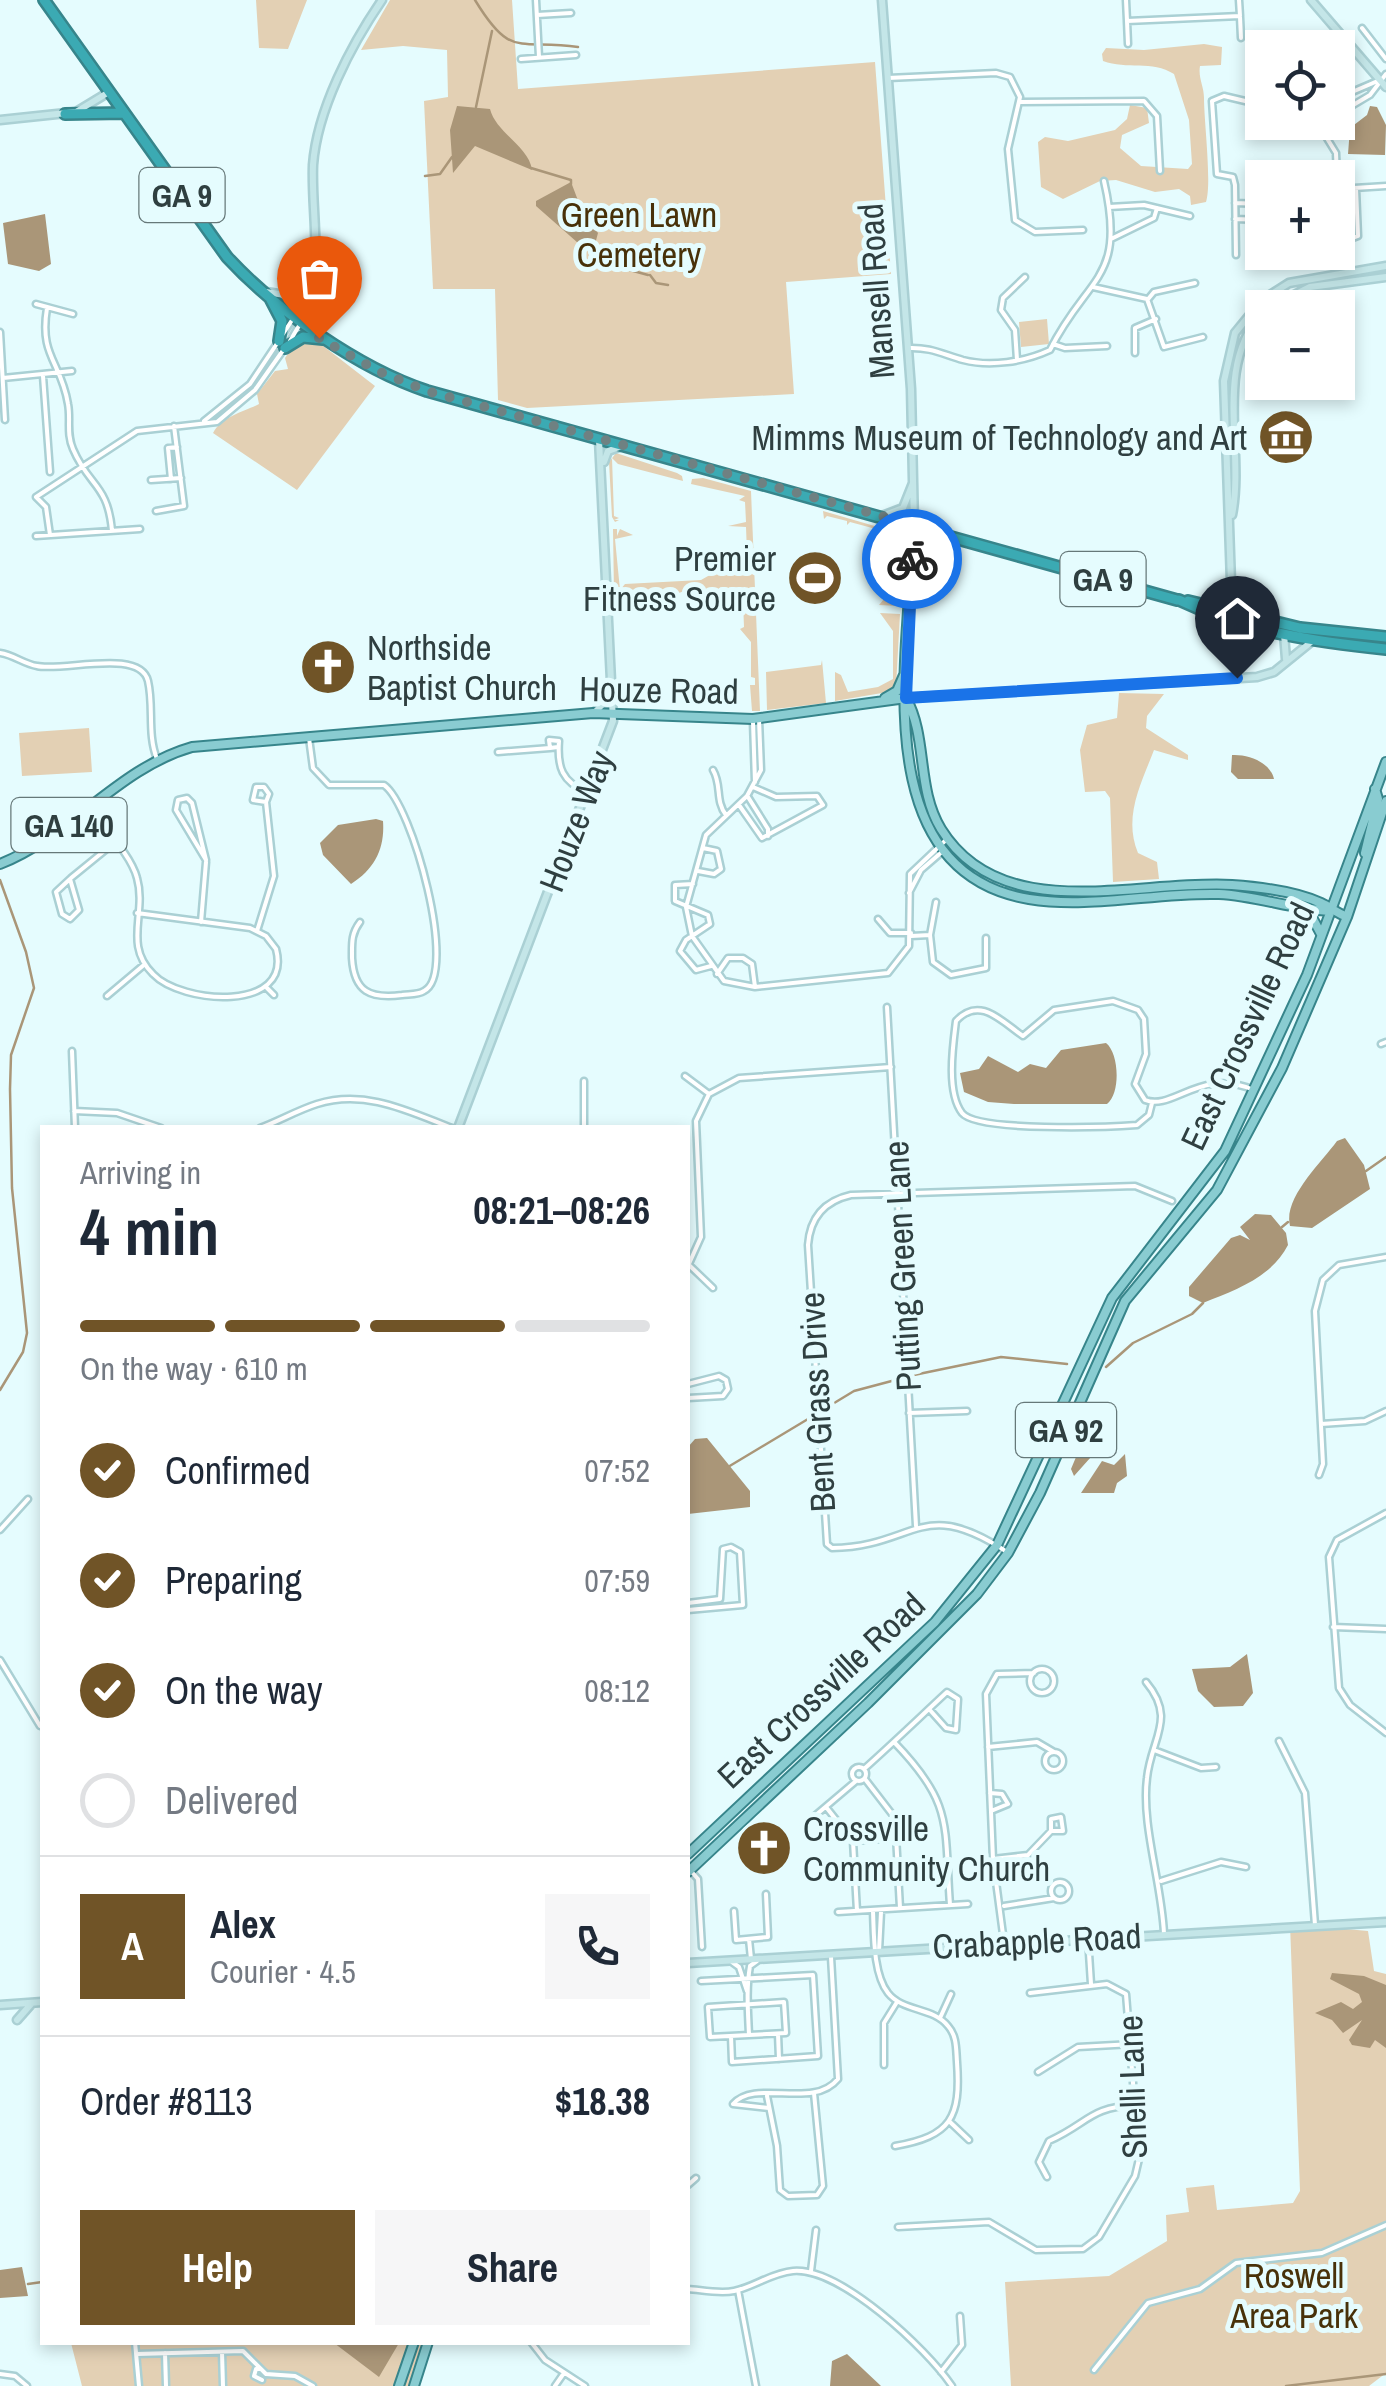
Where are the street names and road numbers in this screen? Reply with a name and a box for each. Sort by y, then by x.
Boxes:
road number: GA 9 [140,168,224,222]
street label: Mansell Road [846,202,906,380]
road number: GA 9 [1060,552,1146,606]
street label: Houze Road [579,665,739,715]
street label: Houze Way [528,743,625,898]
road number: GA 140 [12,798,126,852]
street label: East Crossville Road [1169,895,1325,1157]
street label: Putting Green Lane [872,1140,932,1392]
street label: Bent Grass Drive [788,1291,846,1513]
road number: GA 92 [1016,1403,1116,1457]
street label: East Crossville Road [707,1581,935,1799]
street label: Crabapple Road [931,1912,1143,1970]
street label: Shelli Lane [1106,2014,1158,2160]

